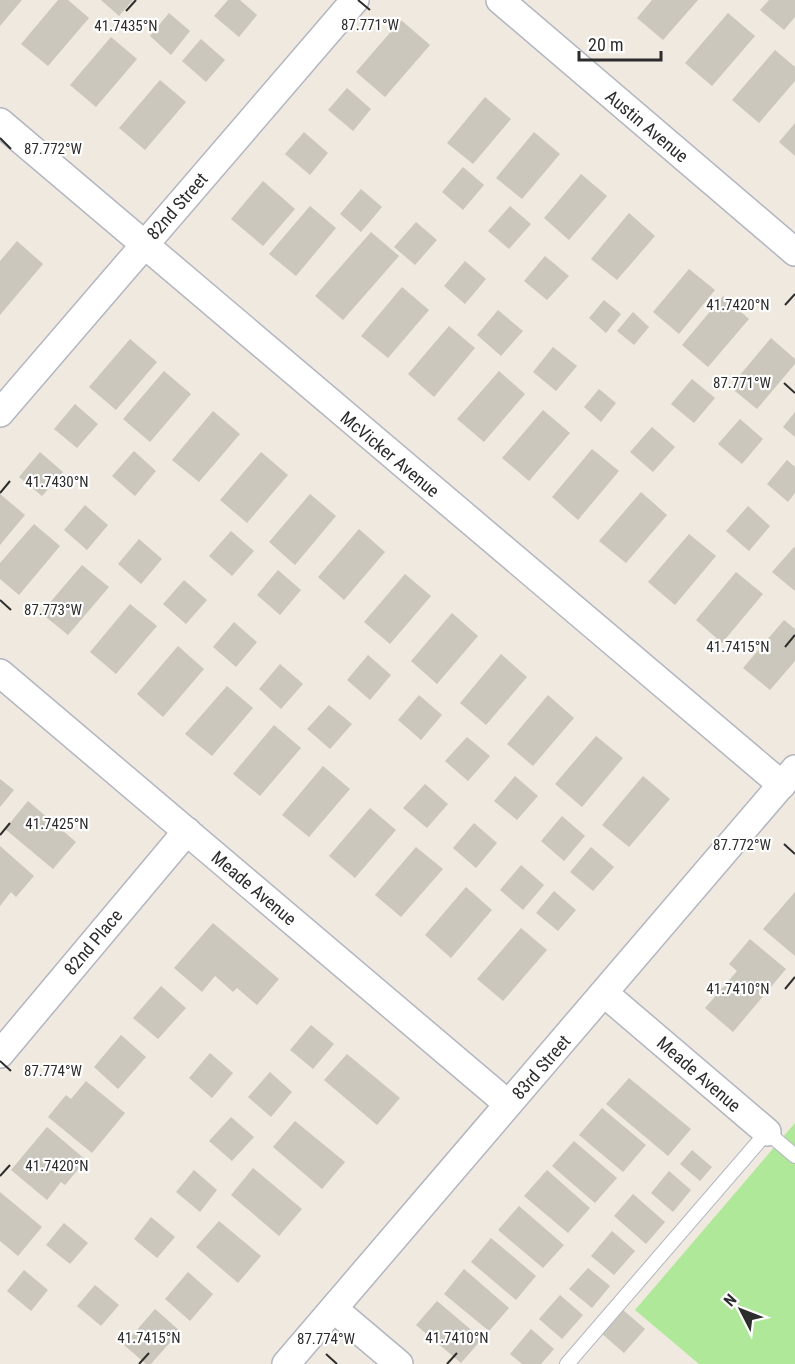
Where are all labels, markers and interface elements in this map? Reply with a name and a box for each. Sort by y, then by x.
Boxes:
text: 87.771°W [341,16,400,34]
text: 41.7435°N [94,17,158,35]
scale bar [579,24,662,62]
text: 20 m [588,34,623,55]
street label: Austin Avenue [601,85,693,167]
text: 87.772°W [24,140,83,158]
street label: 82nd Street [142,168,212,244]
text: 41.7420°N [706,296,770,314]
text: 87.771°W [713,374,772,392]
street label: McVicker Avenue [336,407,444,501]
text: 41.7430°N [25,473,89,491]
text: 87.773°W [24,601,83,619]
text: 41.7415°N [706,638,770,656]
text: 41.7425°N [25,815,89,833]
text: 87.772°W [713,836,772,854]
street label: Meade Avenue [207,847,301,929]
street label: 82nd Place [60,905,126,979]
text: 41.7410°N [706,980,770,998]
street label: 83rd Street [507,1031,575,1103]
street label: Meade Avenue [653,1032,745,1116]
text: 87.774°W [24,1062,83,1080]
text: 41.7420°N [25,1157,89,1175]
north arrow [711,1280,771,1340]
text: N [720,1290,741,1310]
text: 41.7415°N [117,1329,181,1347]
text: 41.7410°N [425,1329,489,1347]
text: 87.774°W [297,1330,356,1348]

